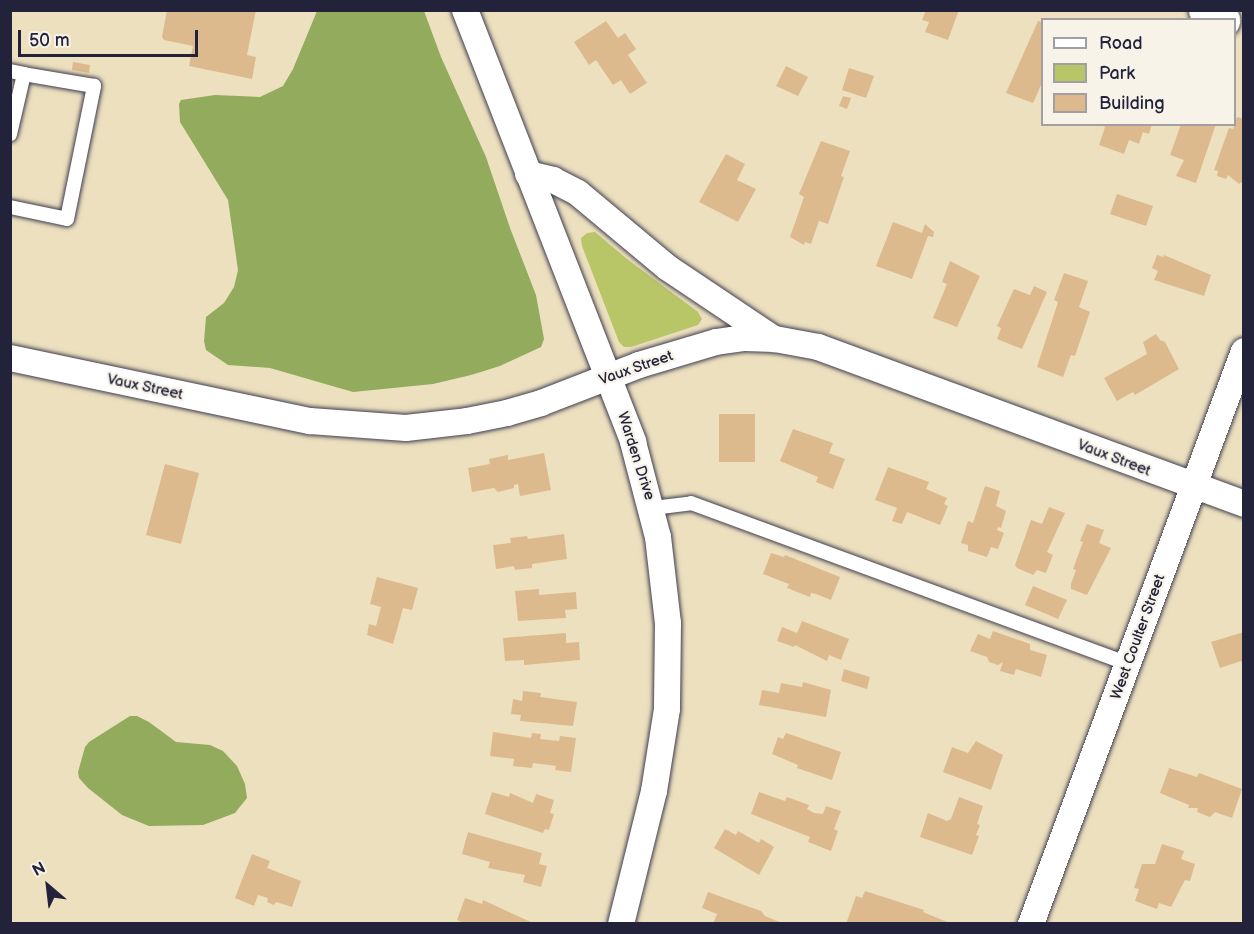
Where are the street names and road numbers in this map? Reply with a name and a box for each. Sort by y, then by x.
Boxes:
street label: Vaux Street [597,347,675,389]
street label: Vaux Street [105,370,185,404]
street label: Warden Drive [613,410,659,502]
street label: Vaux Street [1075,436,1153,480]
street label: West Coulter Street [1107,572,1169,702]

